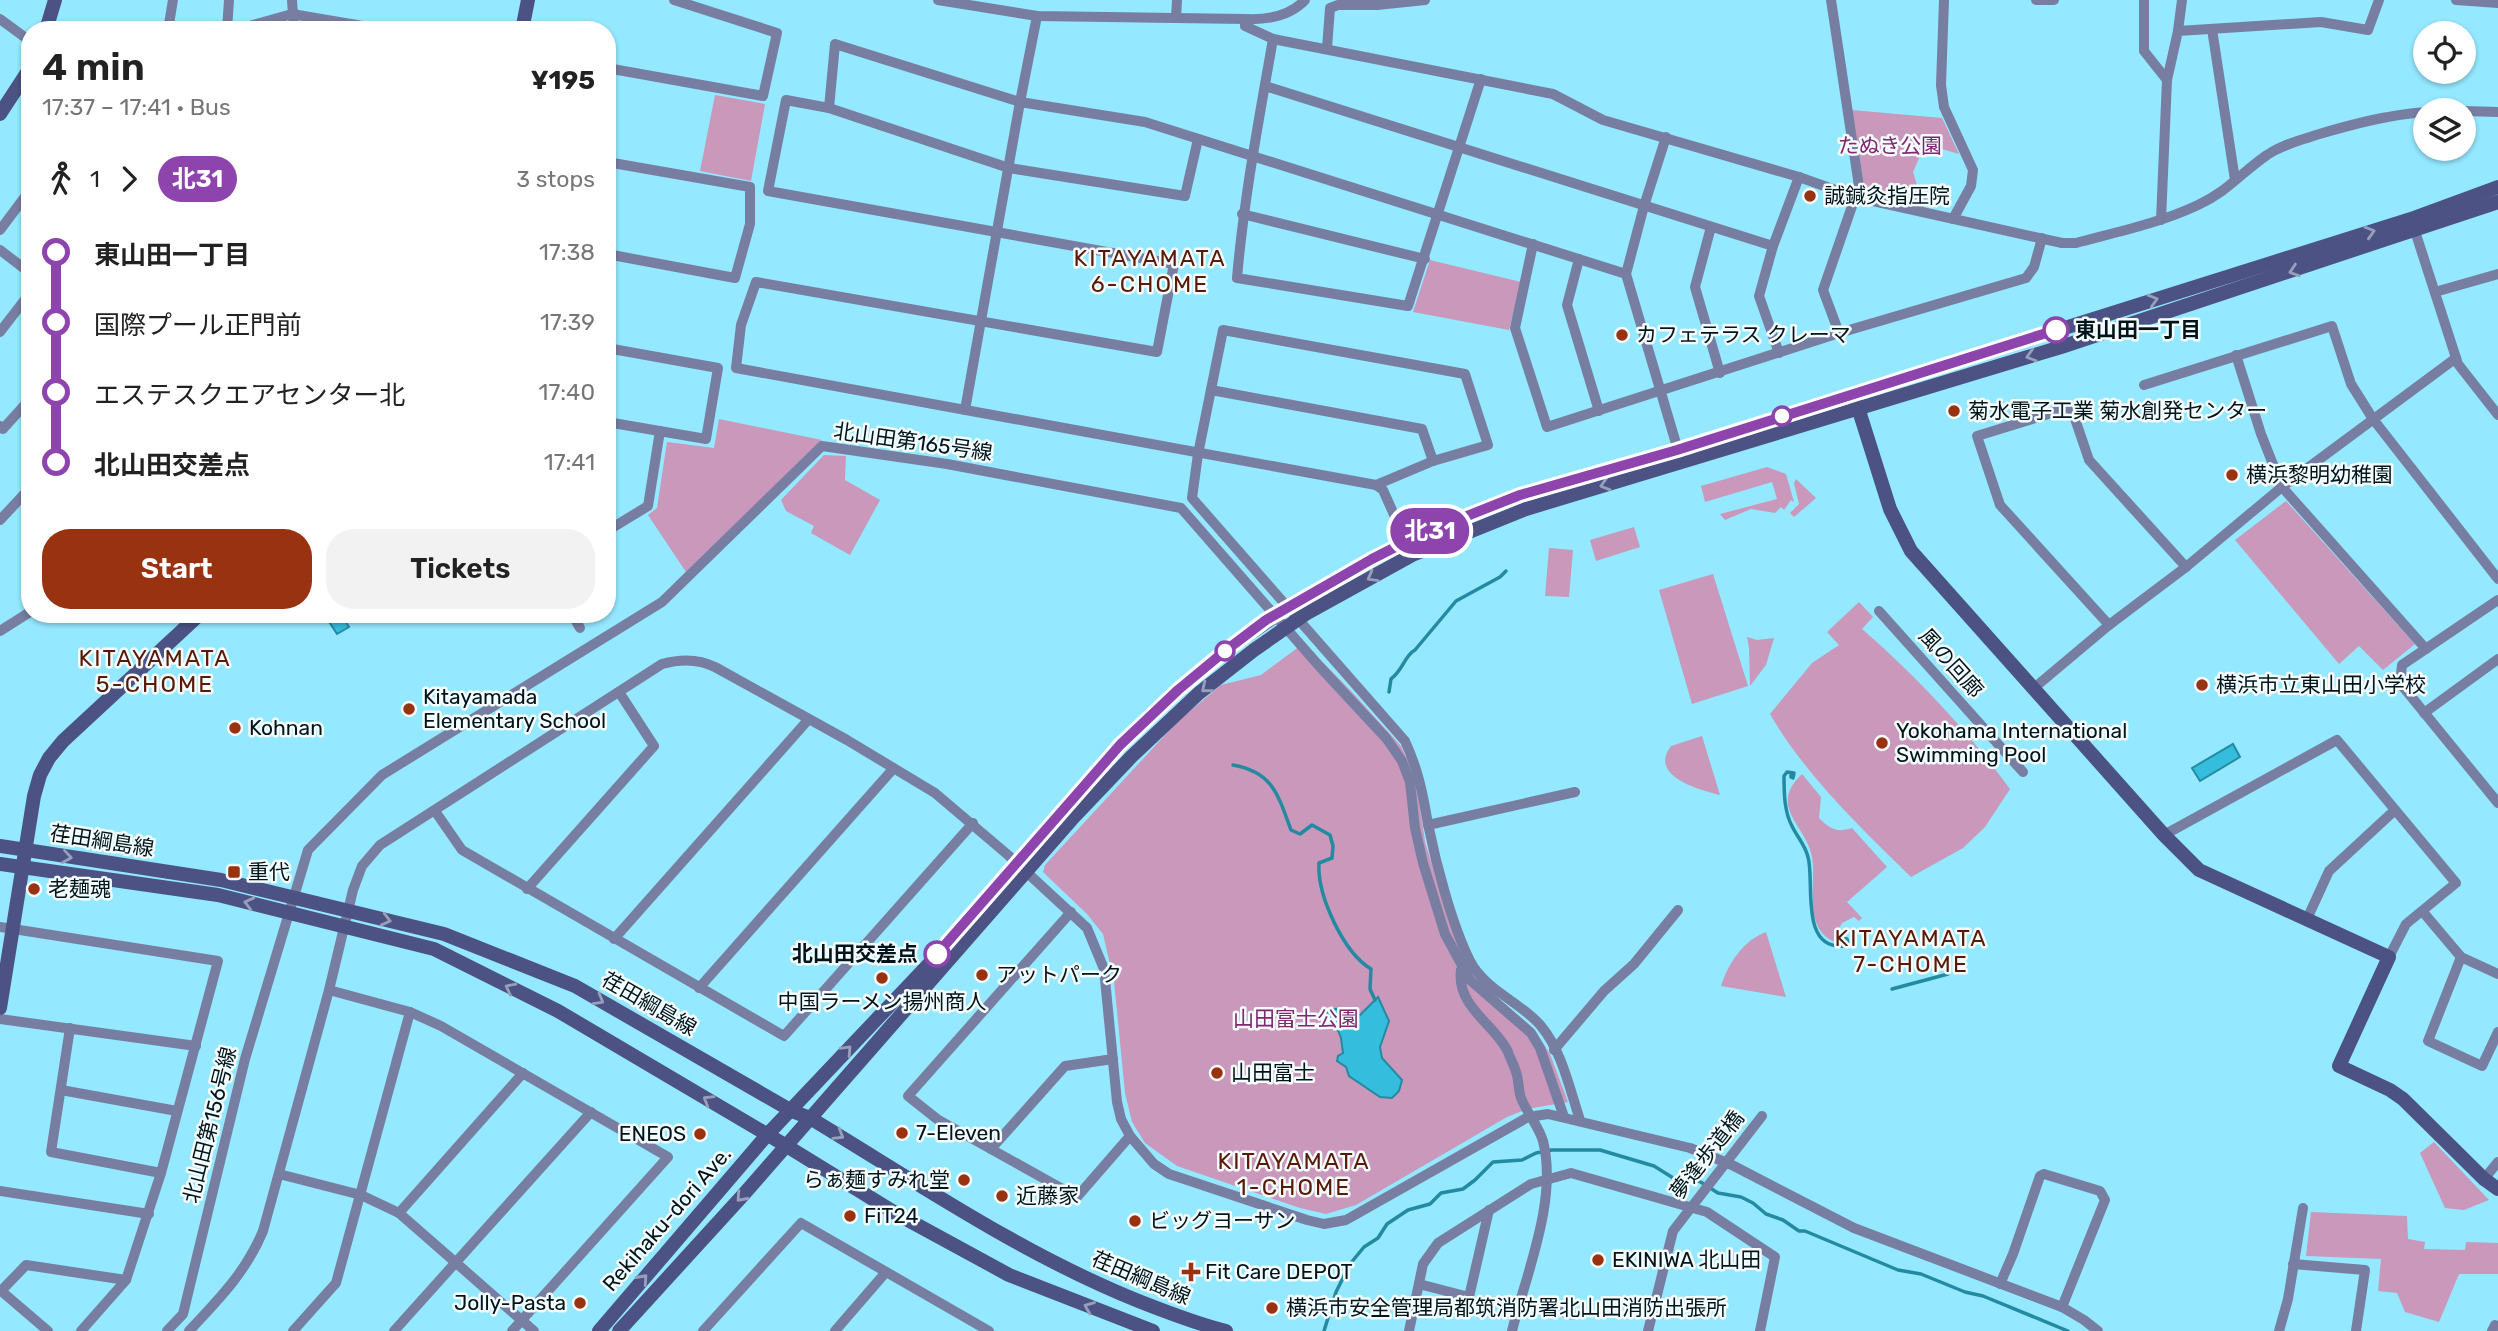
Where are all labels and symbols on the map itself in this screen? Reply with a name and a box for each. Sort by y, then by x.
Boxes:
park label: たぬき公園 [1838,133,1942,158]
place label: 誠鍼灸指圧院 [1824,183,1950,208]
marker: 誠鍼灸指圧院 [1802,188,1818,204]
one-way arrow [2363,225,2375,240]
district label: KITAYAMATA 6-CHOME [1073,244,1227,298]
one-way arrow [2288,263,2301,277]
one-way arrow [2146,293,2158,308]
marker: 東山田一丁目 [2043,317,2069,343]
place label: 東山田一丁目 [2075,317,2201,342]
place label: カフェテラス クレーマ [1636,322,1851,347]
marker: カフェテラス クレーマ [1614,327,1630,343]
one-way arrow [2025,347,2037,362]
place label: 菊水電子工業 菊水創発センター [1968,398,2267,423]
marker: 菊水電子工業 菊水創発センター [1946,403,1962,419]
unlabelled marker [1772,406,1792,426]
street label: 北山田第165号線 [832,418,994,465]
place label: 横浜黎明幼稚園 [2246,462,2393,487]
marker: 横浜黎明幼稚園 [2224,467,2240,483]
one-way arrow [1600,476,1612,491]
line badge: 北31 [1390,508,1470,554]
one-way arrow [1366,569,1379,582]
street label: 風の回廊 [1914,623,1989,702]
unlabelled marker [1215,641,1235,661]
district label: KITAYAMATA 5-CHOME [78,644,232,698]
place label: 横浜市立東山田小学校 [2216,672,2426,697]
marker: 横浜市立東山田小学校 [2194,677,2210,693]
one-way arrow [1201,679,1214,692]
place label: Kitayamada Elementary School [423,684,606,733]
marker: Kitayamada Elementary School [401,701,417,717]
place label: Kohnan [249,715,323,740]
place label: Yokohama International Swimming Pool [1896,718,2127,767]
marker: Kohnan [227,720,243,736]
marker: Yokohama International Swimming Pool [1874,735,1890,751]
street label: 荏田綱島線 [48,820,156,861]
one-way arrow [62,849,73,864]
place label: 重代 [248,859,290,884]
marker: 重代 [226,864,242,880]
place label: 老麺魂 [48,876,111,901]
marker: 老麺魂 [26,881,42,897]
one-way arrow [243,897,255,911]
one-way arrow [380,912,392,926]
district label: KITAYAMATA 7-CHOME [1834,924,1988,978]
place label: 北山田交差点 [792,941,918,966]
marker: 北山田交差点 [924,941,950,967]
place label: アットパーク [996,962,1122,987]
street label: 荏田綱島線 [598,966,701,1041]
marker: アットパーク [974,967,990,983]
marker: 中国ラーメン揚州商人 [874,970,890,986]
one-way arrow [505,982,518,996]
place label: 中国ラーメン揚州商人 [777,989,987,1014]
one-way arrow [591,992,604,1005]
park label: 山田富士公園 [1233,1006,1359,1031]
street label: 北山田第156号線 [178,1044,241,1206]
one-way arrow [839,1045,852,1058]
place label: 山田富士 [1231,1060,1315,1085]
marker: 山田富士 [1209,1065,1225,1081]
one-way arrow [702,1096,715,1109]
street label: 夢逢歩道橋 [1664,1106,1749,1204]
place label: 7-Eleven [916,1120,1001,1145]
place label: ENEOS [619,1121,686,1146]
marker: 7-Eleven [894,1125,910,1141]
marker: ENEOS [692,1126,708,1142]
one-way arrow [832,1127,845,1140]
street label: Rekihaku-dori Ave. [597,1141,736,1296]
district label: KITAYAMATA 1-CHOME [1217,1147,1371,1201]
place label: らぁ麺すみれ堂 [803,1167,950,1192]
marker: らぁ麺すみれ堂 [956,1172,972,1188]
place label: 近藤家 [1016,1183,1079,1208]
marker: 近藤家 [994,1188,1010,1204]
one-way arrow [737,1189,750,1202]
place label: FiT24 [864,1203,919,1228]
marker: FiT24 [842,1208,858,1224]
place label: ビッグヨーサン [1149,1208,1296,1233]
marker: ビッグヨーサン [1127,1213,1143,1229]
street label: 荏田綱島線 [1088,1246,1194,1310]
place label: EKINIWA 北山田 [1612,1247,1761,1272]
marker: EKINIWA 北山田 [1590,1252,1606,1268]
place label: Fit Care DEPOT [1205,1259,1353,1284]
marker: Fit Care DEPOT [1183,1264,1199,1280]
one-way arrow [635,1274,647,1287]
place label: Jolly-Pasta [454,1290,566,1315]
marker: Jolly-Pasta [572,1295,588,1311]
place label: 横浜市安全管理局都筑消防署北山田消防出張所 [1286,1295,1727,1320]
marker: 横浜市安全管理局都筑消防署北山田消防出張所 [1264,1300,1280,1316]
one-way arrow [1084,1302,1096,1316]

